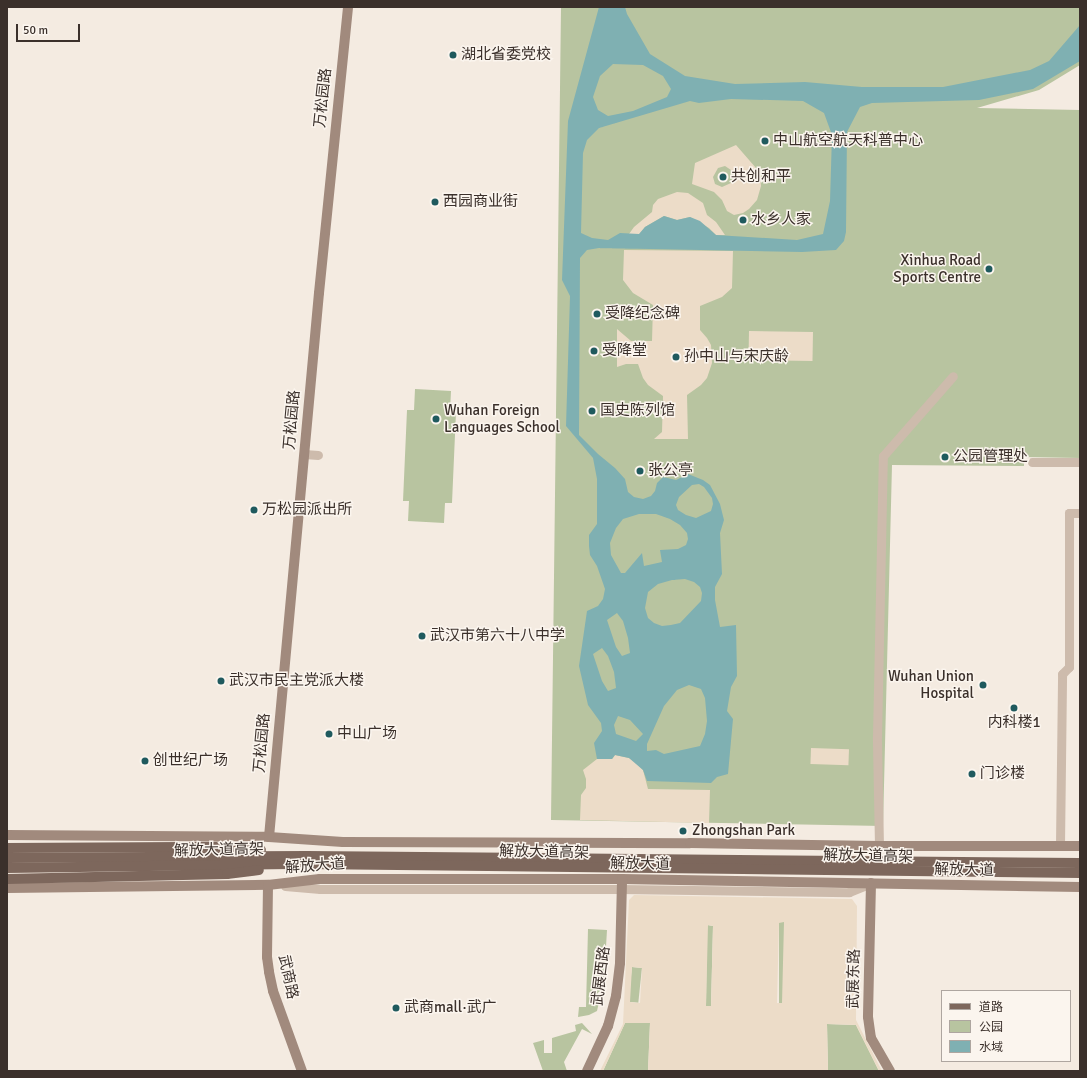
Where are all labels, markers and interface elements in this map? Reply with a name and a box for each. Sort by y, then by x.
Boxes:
scale bar [18,16,82,42]
text: 50 m [23,23,48,38]
place label: 湖北省委党校 [461,46,551,64]
marker: 湖北省委党校 [448,50,458,60]
street label: 万松园路 [311,67,335,129]
place label: 中山航空航天科普中心 [773,132,923,150]
marker: 中山航空航天科普中心 [760,136,770,146]
place label: 共创和平 [731,168,791,186]
marker: 共创和平 [718,172,728,182]
place label: 西园商业街 [443,193,518,211]
marker: 西园商业街 [430,197,440,207]
place label: 水乡人家 [751,211,811,229]
marker: 水乡人家 [738,215,748,225]
place label: Xinhua Road Sports Centre [893,251,981,286]
marker: Xinhua Road Sports Centre [984,264,994,274]
place label: 受降纪念碑 [605,305,680,323]
marker: 受降纪念碑 [592,309,602,319]
place label: 受降堂 [602,342,647,360]
marker: 受降堂 [589,346,599,356]
place label: 孙中山与宋庆龄 [684,348,789,366]
marker: 孙中山与宋庆龄 [671,352,681,362]
street label: 万松园路 [280,389,304,451]
place label: Wuhan Foreign Languages School [444,401,560,436]
place label: 国史陈列馆 [600,402,675,420]
marker: 国史陈列馆 [587,406,597,416]
marker: Wuhan Foreign Languages School [431,414,441,424]
place label: 公园管理处 [953,448,1028,466]
marker: 公园管理处 [940,452,950,462]
place label: 张公亭 [648,462,693,480]
marker: 张公亭 [635,466,645,476]
place label: 万松园派出所 [262,501,352,519]
marker: 万松园派出所 [249,505,259,515]
place label: 武汉市第六十八中学 [430,627,565,645]
marker: 武汉市第六十八中学 [417,631,427,641]
place label: Wuhan Union Hospital [888,667,974,702]
place label: 武汉市民主党派大楼 [229,672,364,690]
marker: 武汉市民主党派大楼 [216,676,226,686]
marker: Wuhan Union Hospital [977,679,989,691]
marker: 内科楼1 [1009,703,1019,713]
street label: 万松园路 [250,712,274,774]
place label: 内科楼1 [987,714,1041,732]
place label: 中山广场 [337,725,397,743]
marker: 中山广场 [324,729,334,739]
place label: 创世纪广场 [153,752,228,770]
marker: 创世纪广场 [140,756,150,766]
place label: 门诊楼 [980,765,1025,783]
marker: 门诊楼 [967,769,977,779]
place label: Zhongshan Park [692,822,795,840]
marker: Zhongshan Park [677,825,689,837]
street label: 解放大道高架 [174,840,264,860]
street label: 解放大道高架 [499,842,589,862]
street label: 解放大道高架 [823,846,913,866]
street label: 解放大道 [610,854,670,874]
street label: 解放大道 [284,855,346,877]
street label: 解放大道 [934,860,994,880]
street label: 武展西路 [588,945,614,1007]
street label: 武展东路 [844,949,864,1009]
street label: 武商路 [275,953,301,1001]
legend [941,990,1071,1062]
place label: 武商mall·武广 [404,999,497,1017]
text: 道路 [979,1000,1003,1015]
marker: 武商mall·武广 [391,1003,401,1013]
text: 公园 [979,1020,1003,1035]
text: 水域 [979,1040,1003,1055]

